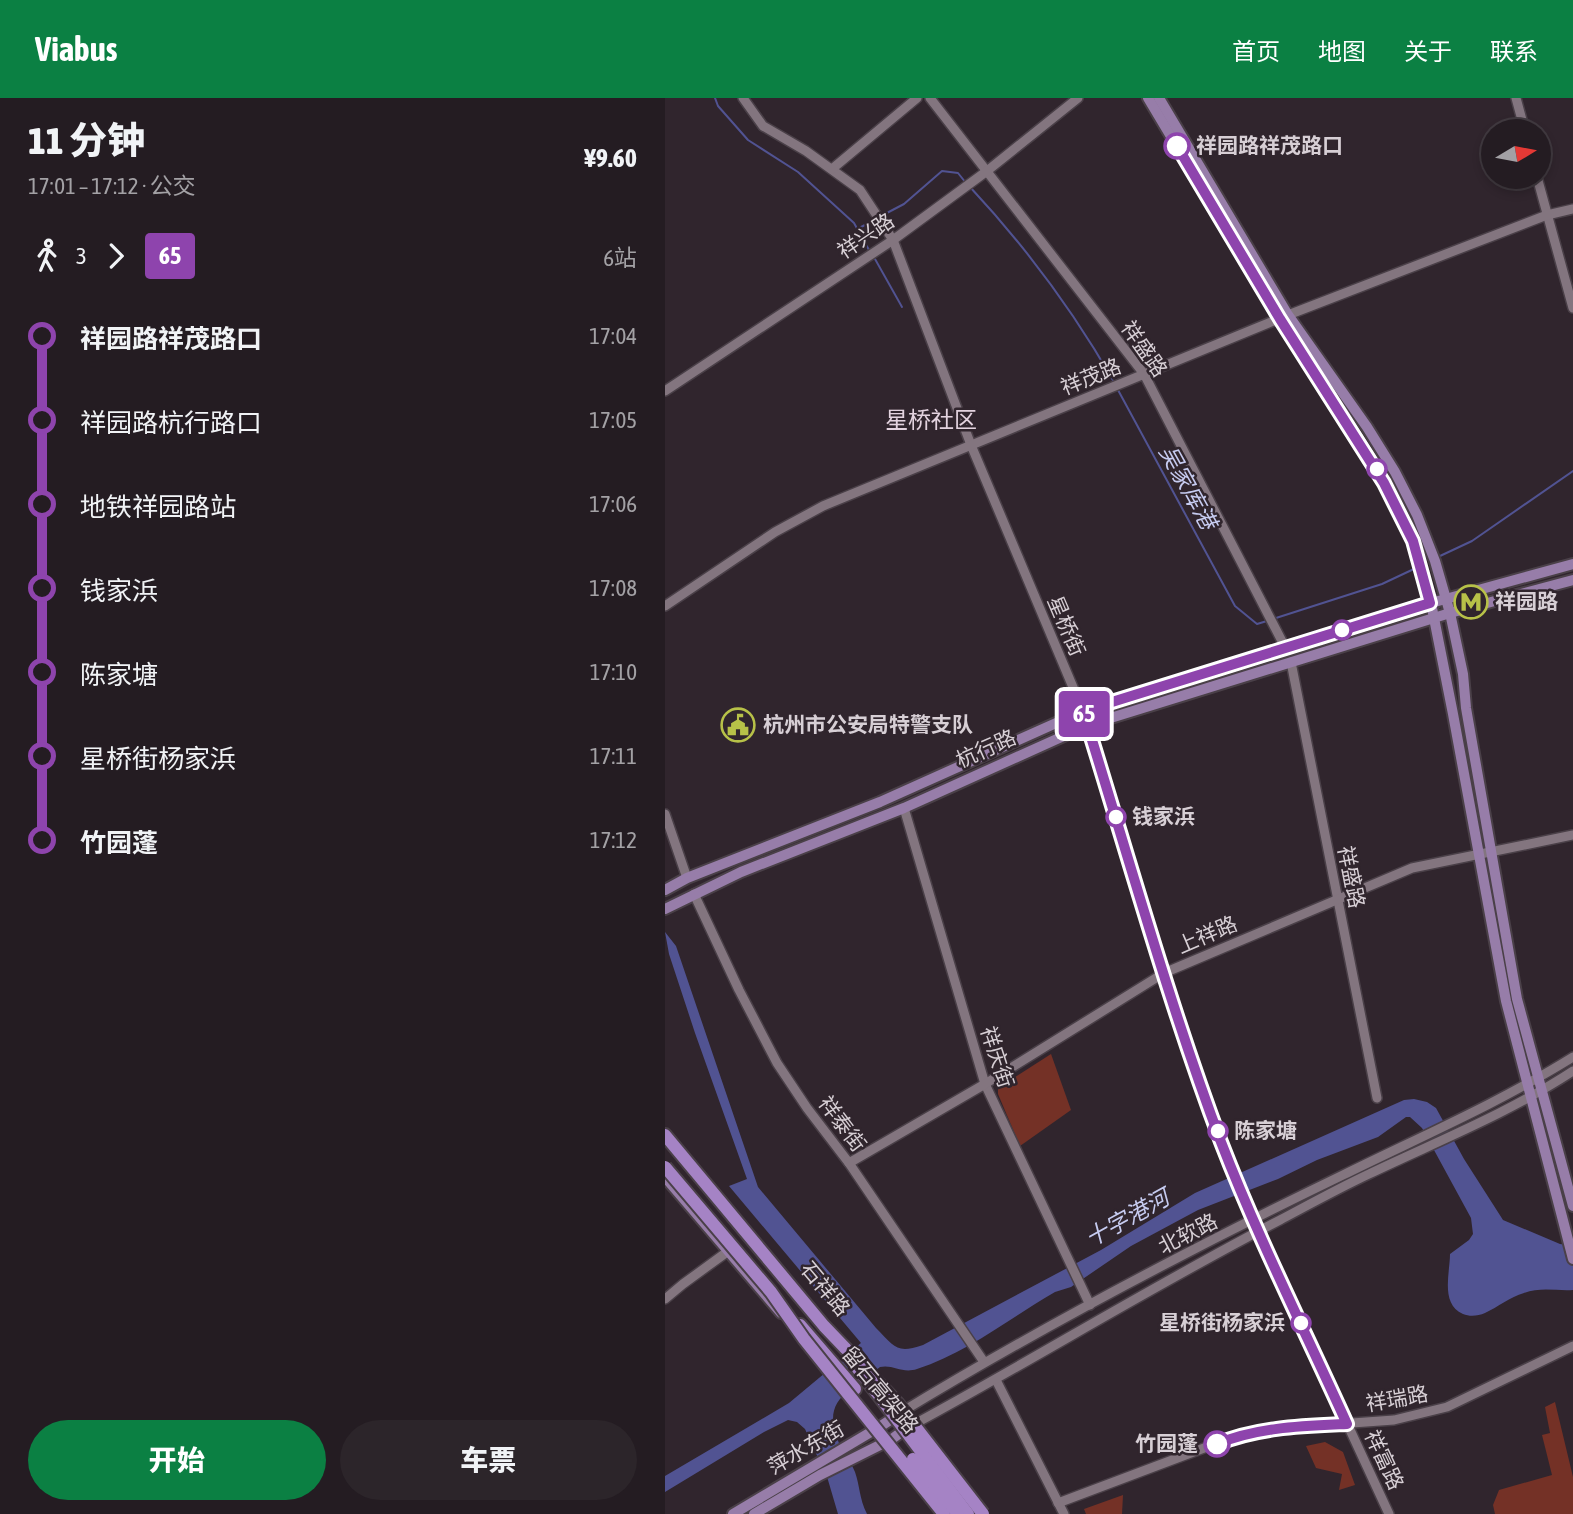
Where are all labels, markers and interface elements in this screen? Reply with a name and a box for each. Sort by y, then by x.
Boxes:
text: Viabus [35,30,117,68]
text: 首页 [1232,38,1280,65]
text: 地图 [1318,38,1366,65]
text: 关于 [1404,38,1452,65]
text: 联系 [1490,38,1538,65]
text: 11 分钟 [28,119,145,162]
north arrow [1481,119,1551,189]
map controls [1481,119,1551,189]
marker: 祥园路祥茂路口 [1164,133,1190,159]
place label: 祥园路祥茂路口 [1196,133,1343,157]
text: ¥9.60 [584,143,637,173]
text: 17:01 – 17:12 · 公交 [28,173,196,199]
street label: 祥兴路 [833,208,898,263]
icon: walk [28,237,66,275]
icon: forward [97,237,135,275]
text: 65 [159,242,181,269]
text: 3 [76,243,87,269]
text: 6站 [603,245,637,271]
street label: 祥盛路 [1117,316,1173,381]
text: 17:04 [589,323,637,349]
text: 祥园路祥茂路口 [80,324,262,354]
street label: 祥茂路 [1057,353,1124,399]
text: 17:05 [589,407,637,433]
district label: 星桥社区 [885,407,977,433]
text: 祥园路杭行路口 [80,408,262,438]
water label: 吴家库港 [1154,440,1223,536]
unlabelled marker [1367,459,1387,479]
text: 17:06 [589,491,637,517]
text: 地铁祥园路站 [80,492,236,522]
text: 17:08 [589,575,637,601]
text: 钱家浜 [80,576,158,606]
metro station icon: 祥园路 [1452,583,1490,621]
place label: 祥园路 [1495,589,1558,613]
street label: 星桥街 [1044,592,1090,659]
unlabelled marker [1332,620,1352,640]
text: 17:10 [590,659,637,685]
text: 陈家塘 [80,660,158,690]
line badge: 65 [1053,691,1115,737]
text: 65 [1073,700,1095,727]
public building icon: 杭州市公安局特警支队 [719,706,757,744]
place label: 杭州市公安局特警支队 [763,712,973,736]
street label: 杭行路 [952,724,1019,772]
text: 17:11 [590,743,637,769]
text: 星桥街杨家浜 [80,744,236,774]
place label: 钱家浜 [1132,804,1195,828]
marker: 钱家浜 [1106,807,1126,827]
text: 17:12 [590,827,637,853]
text: 竹园蓬 [80,828,158,858]
street label: 祥盛路 [1334,844,1370,910]
street label: 上祥路 [1173,911,1240,957]
street label: 祥庆街 [977,1023,1019,1090]
street label: 祥泰街 [814,1091,871,1156]
place label: 陈家塘 [1234,1118,1297,1142]
marker: 陈家塘 [1208,1121,1228,1141]
water label: 十字港河 [1080,1182,1177,1252]
street label: 北软路 [1154,1208,1221,1258]
street label: 石祥路 [796,1257,855,1320]
place label: 星桥街杨家浜 [1159,1310,1285,1334]
marker: 星桥街杨家浜 [1291,1313,1311,1333]
street label: 留石高架路 [838,1341,924,1437]
street label: 祥瑞路 [1364,1381,1430,1415]
street label: 萍水东街 [763,1416,848,1479]
button: 开始 [28,1420,326,1500]
button: 车票 [340,1420,637,1500]
street label: 祥富路 [1361,1426,1409,1493]
place label: 竹园蓬 [1135,1431,1198,1455]
marker: 竹园蓬 [1204,1431,1230,1457]

